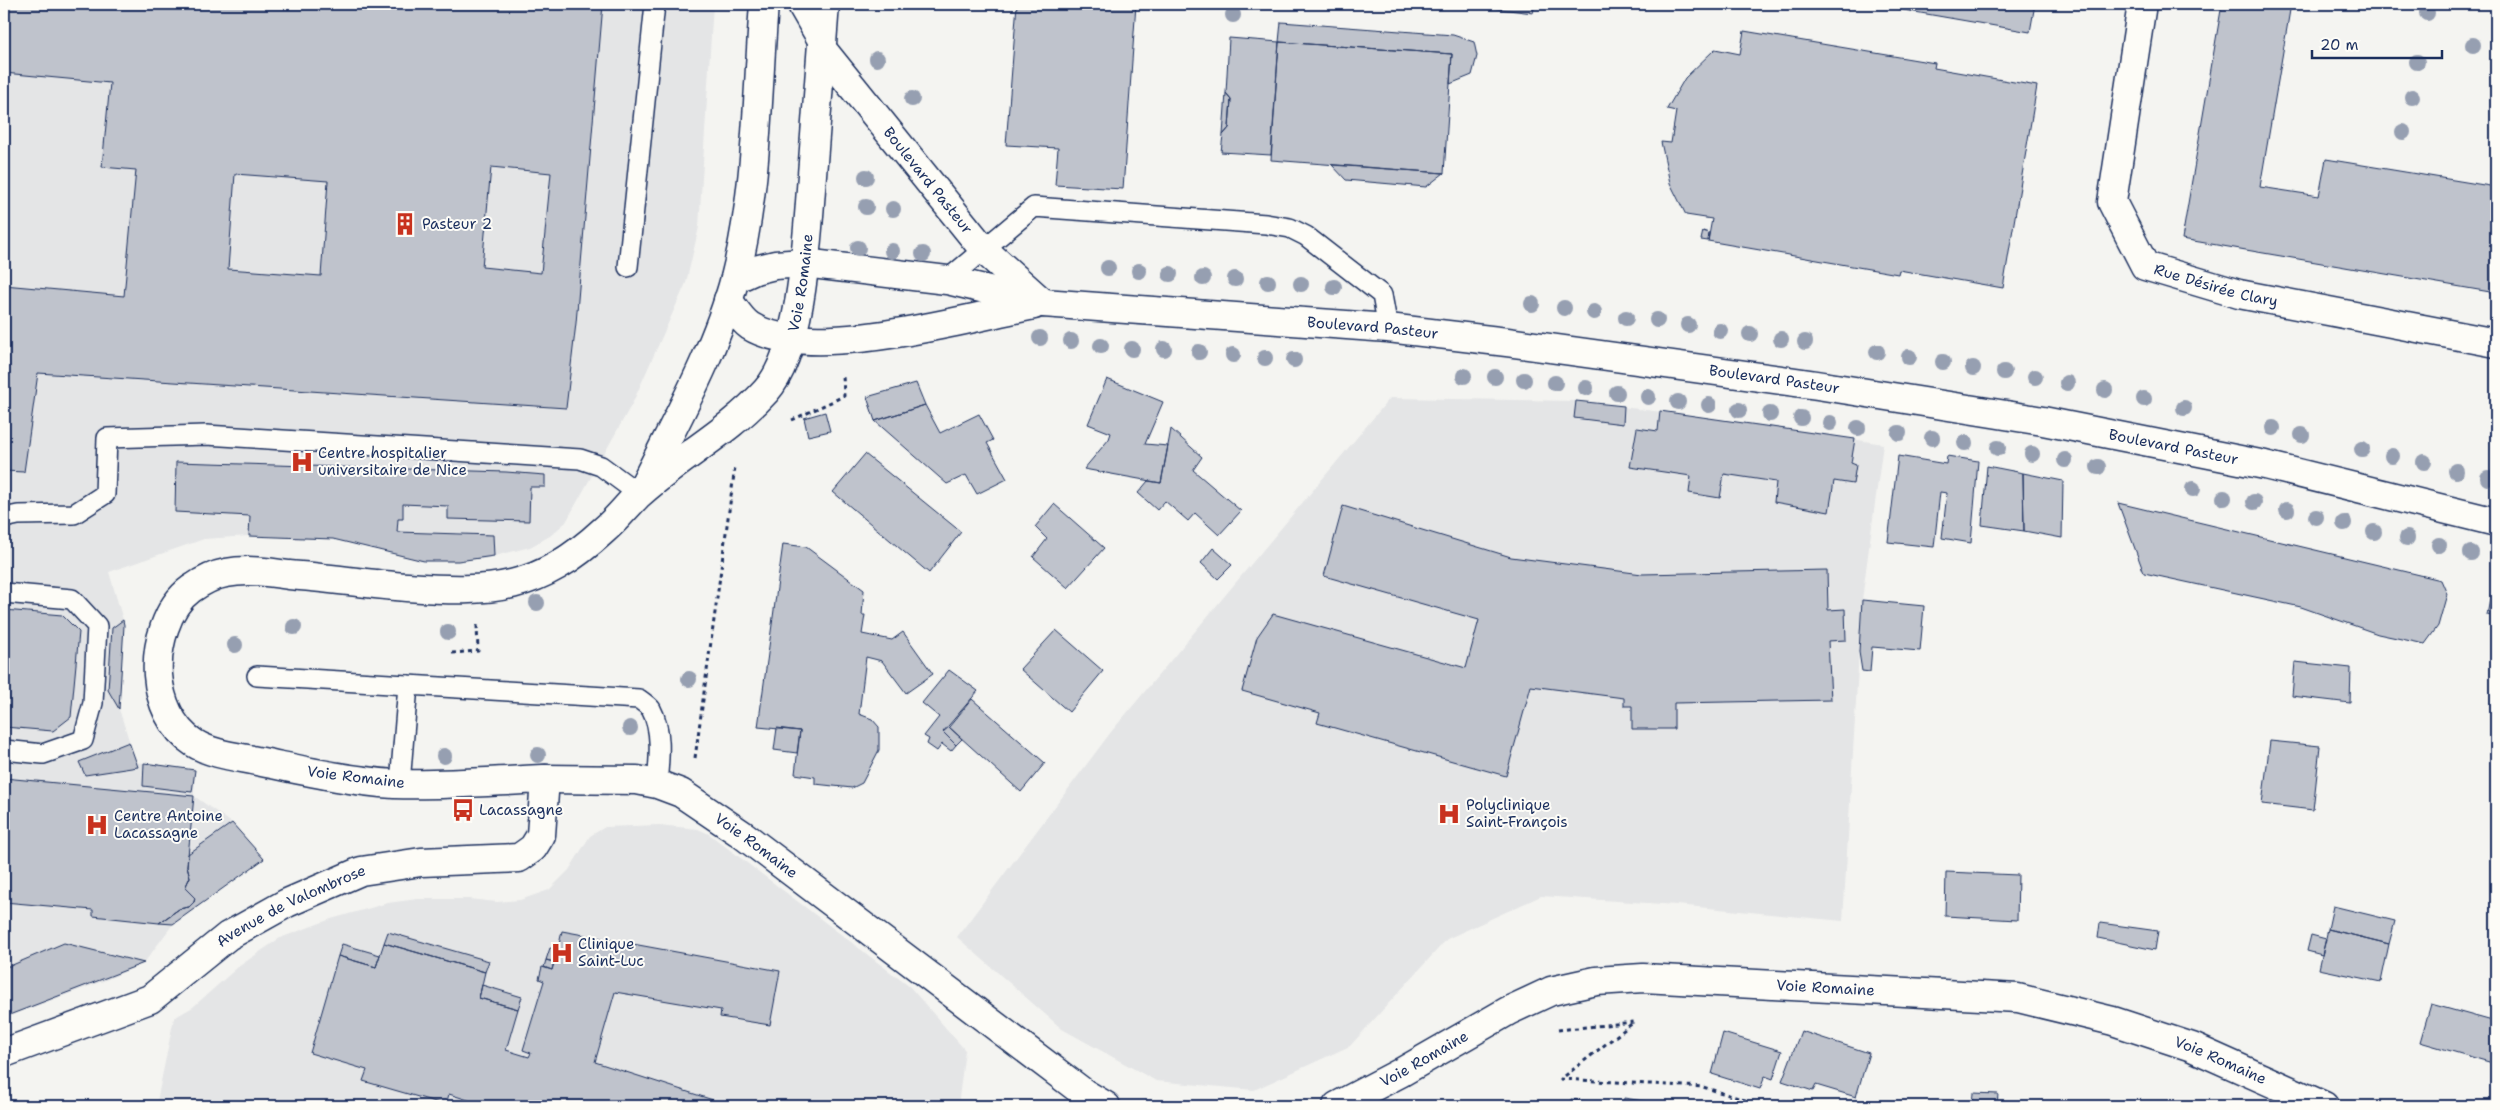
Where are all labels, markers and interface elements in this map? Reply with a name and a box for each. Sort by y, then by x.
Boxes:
scale bar [2312,28,2442,60]
text: 20 m [2320,35,2359,55]
street label: Boulevard Pasteur [879,123,977,238]
building icon: Pasteur 2 [392,211,418,237]
place label: Pasteur 2 [422,214,492,234]
street label: Voie Romaine [783,233,818,334]
street label: Rue Désirée Clary [2152,259,2280,311]
street label: Boulevard Pasteur [1306,312,1440,344]
street label: Boulevard Pasteur [1708,360,1841,398]
street label: Boulevard Pasteur [2107,424,2240,470]
place label: Centre hospitalier universitaire de Nice [318,443,467,480]
hospital icon: Centre hospitalier universitaire de Nice [289,449,315,475]
street label: Voie Romaine [306,761,406,793]
place label: Polyclinique Saint-François [1466,795,1568,832]
bus stop icon: Lacassagne [450,797,476,823]
place label: Lacassagne [479,800,563,820]
hospital icon: Polyclinique Saint-François [1436,801,1462,827]
place label: Centre Antoine Lacassagne [114,806,223,843]
street label: Voie Romaine [711,809,802,883]
hospital icon: Centre Antoine Lacassagne [84,812,110,838]
street label: Avenue de Valombrose [212,860,367,952]
place label: Clinique Saint-Luc [578,934,644,971]
hospital icon: Clinique Saint-Luc [549,940,575,966]
street label: Voie Romaine [1776,975,1875,1000]
street label: Voie Romaine [1376,1026,1472,1092]
street label: Voie Romaine [2172,1032,2270,1089]

